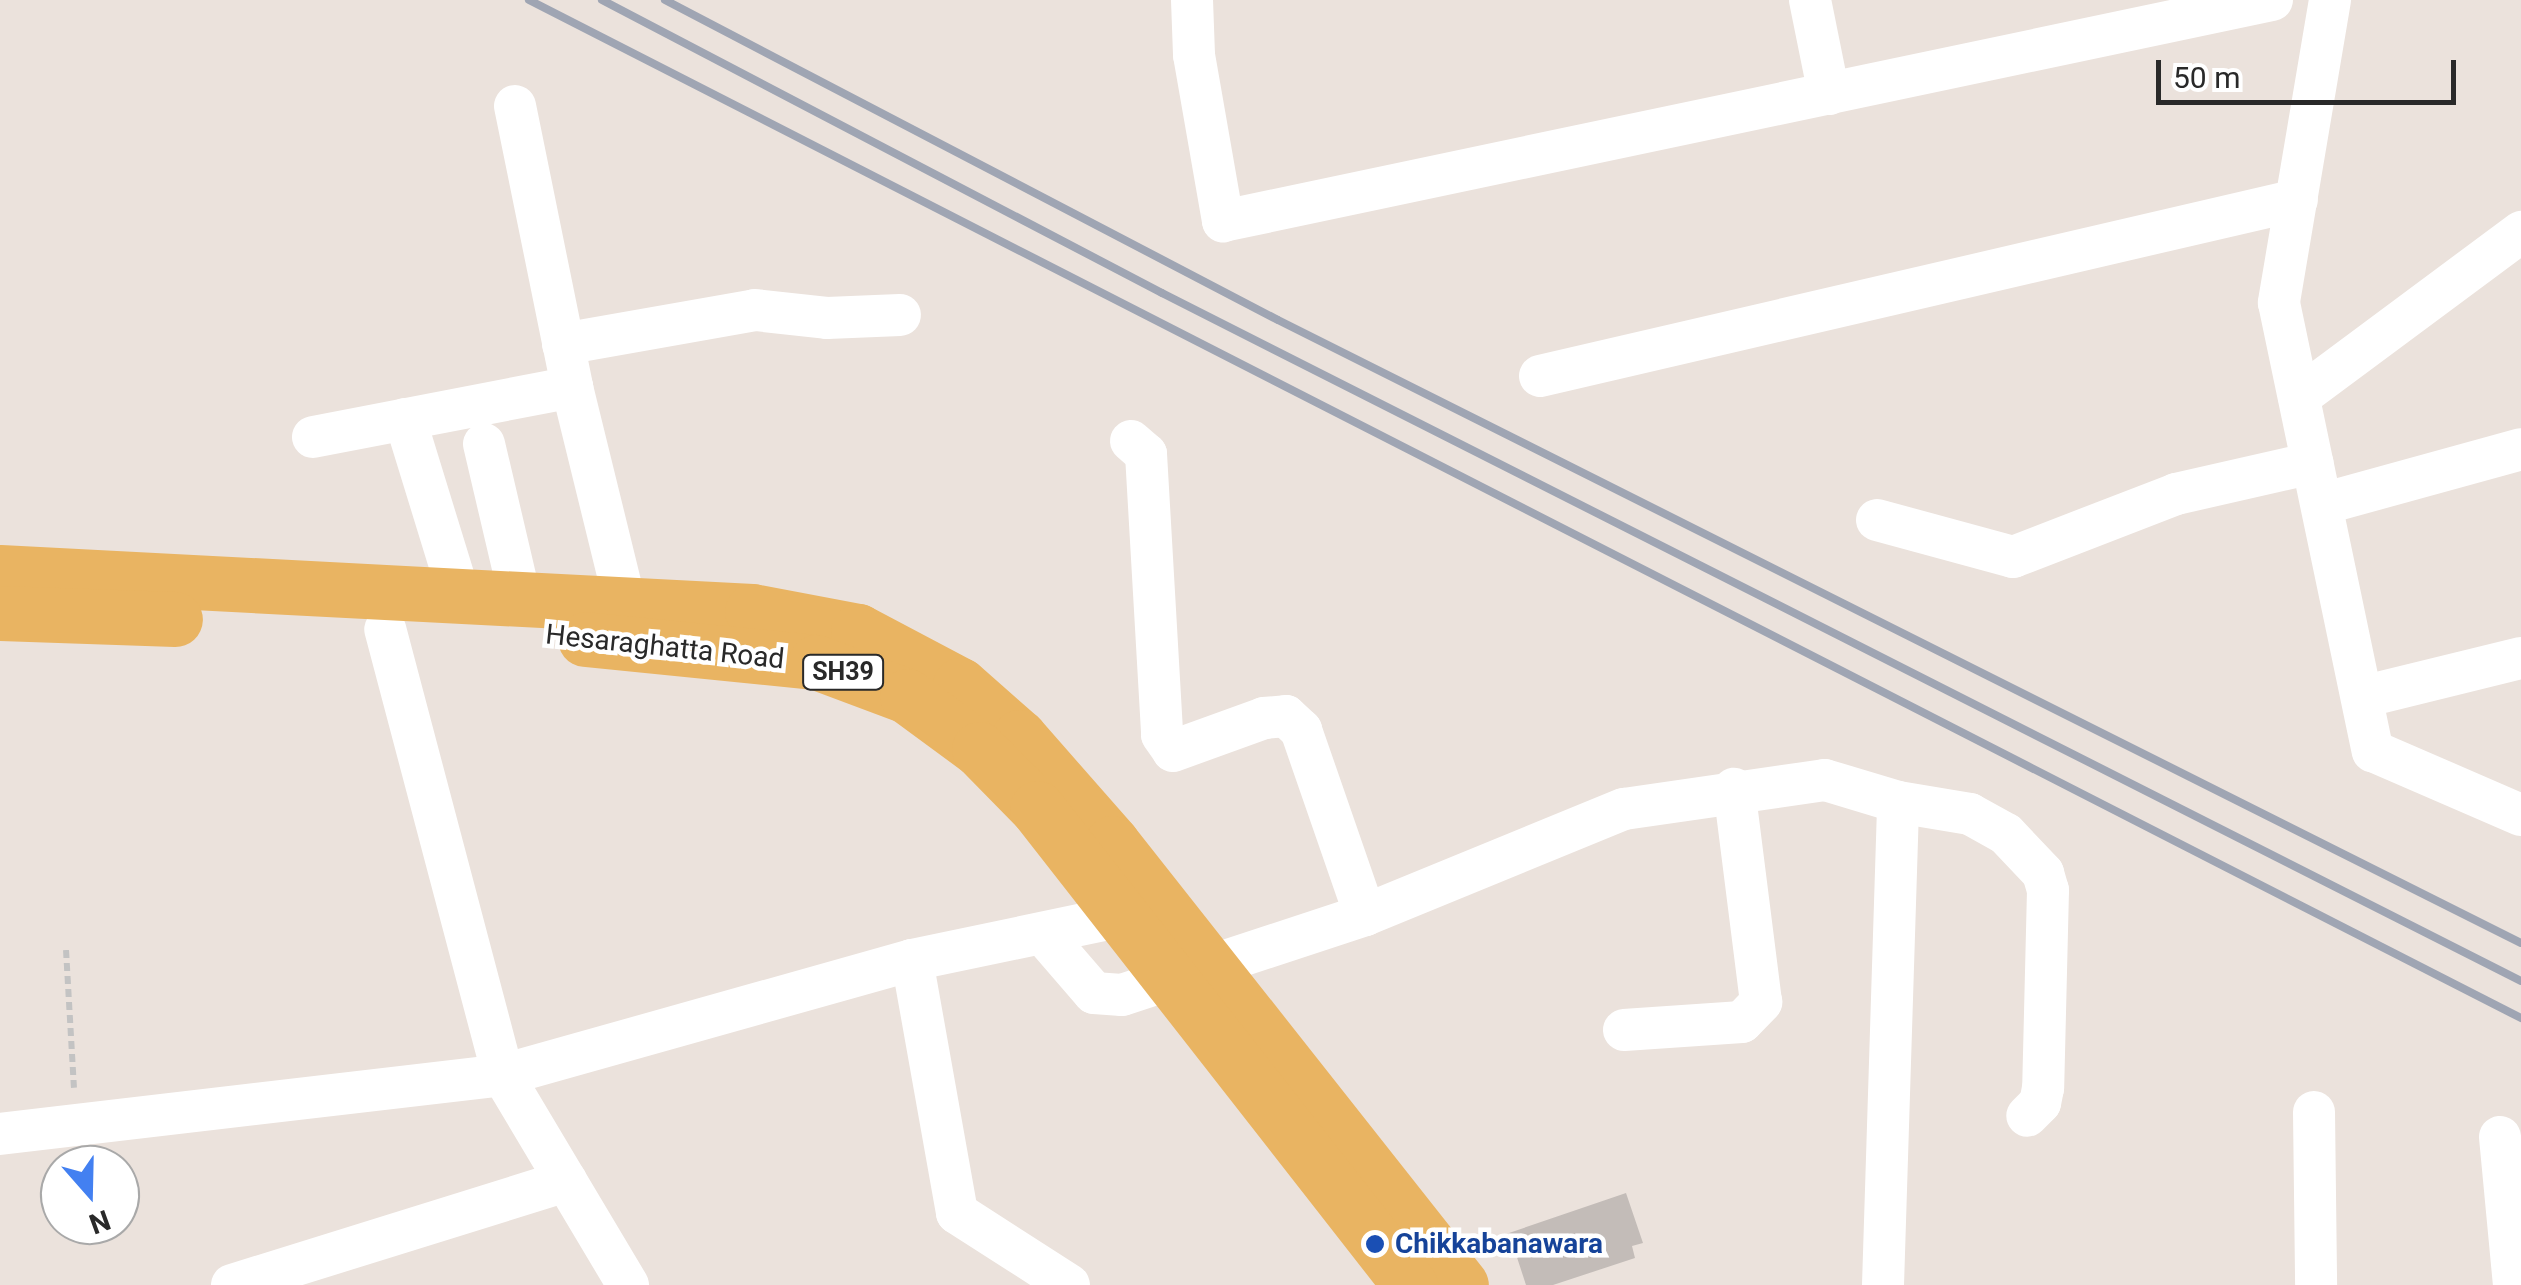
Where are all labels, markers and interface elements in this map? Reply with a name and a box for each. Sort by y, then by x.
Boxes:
scale bar [2161,40,2461,102]
text: 50 m [2173,60,2240,95]
street label: Hesaraghatta Road [544,618,786,676]
road number: SH39 [800,652,886,692]
north arrow [40,1145,140,1245]
text: N [85,1203,115,1241]
place label: Chikkabanawara [1395,1227,1603,1261]
marker: Chikkabanawara [1364,1233,1386,1255]

